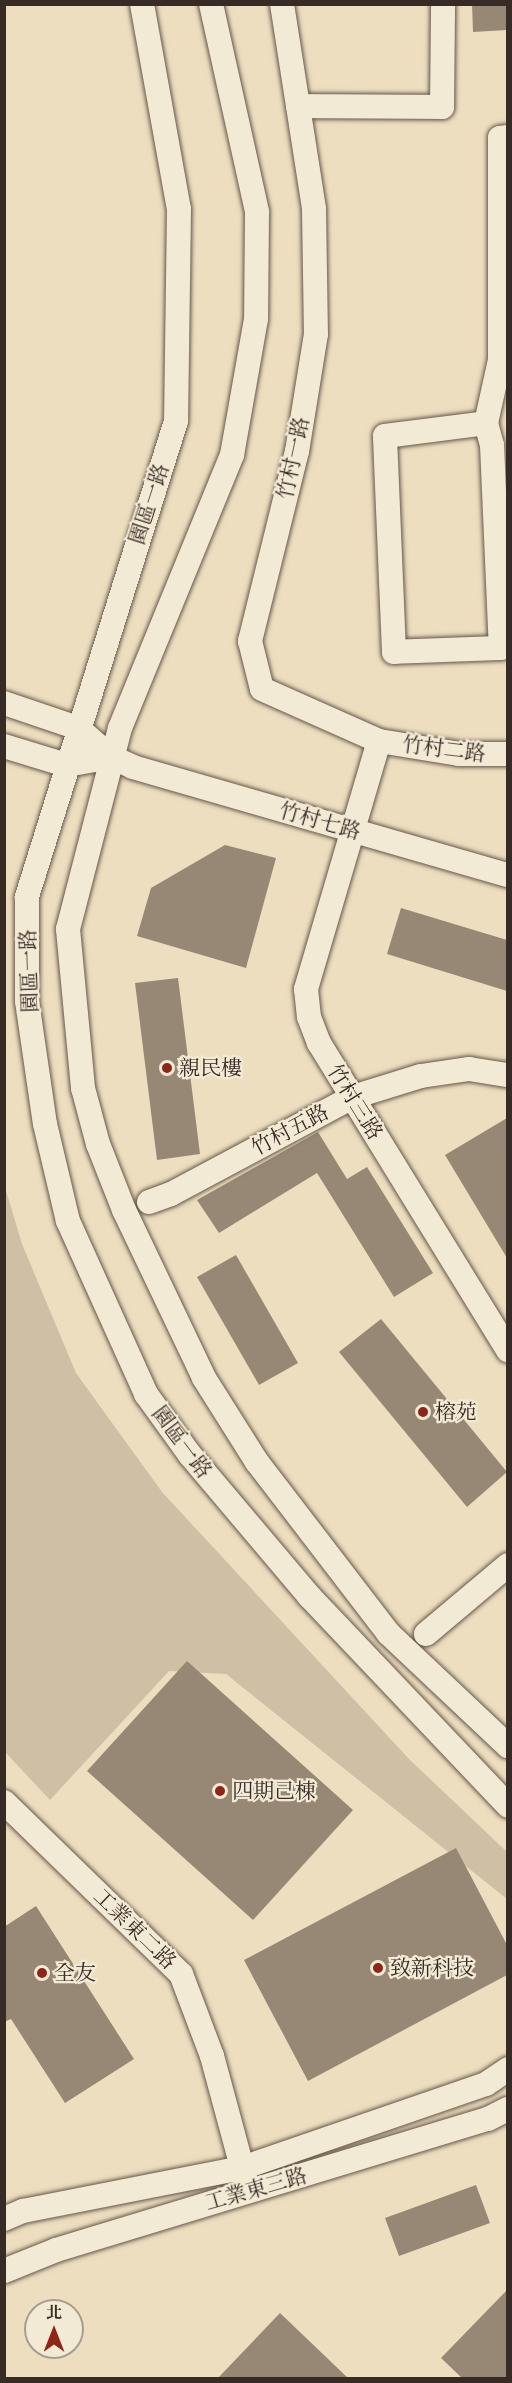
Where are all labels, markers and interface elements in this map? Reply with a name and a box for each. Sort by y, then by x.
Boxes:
street label: 竹村一路 [272,414,314,502]
street label: 園區一路 [124,460,174,548]
street label: 竹村二路 [401,731,487,767]
street label: 竹村七路 [276,797,364,845]
street label: 園區一路 [15,929,43,1013]
place label: 親民樓 [179,1055,242,1081]
street label: 竹村三路 [322,1060,388,1144]
marker: 親民樓 [160,1061,174,1075]
street label: 竹村五路 [247,1099,333,1161]
place label: 榕苑 [435,1399,477,1425]
street label: 園區一路 [147,1401,217,1483]
marker: 榕苑 [416,1405,430,1419]
place label: 四期己棟 [232,1778,316,1804]
marker: 四期己棟 [213,1784,227,1798]
street label: 工業東二路 [88,1883,182,1975]
place label: 致新科技 [390,1955,474,1981]
place label: 全友 [54,1960,96,1986]
marker: 致新科技 [371,1961,385,1975]
marker: 全友 [35,1966,49,1980]
street label: 工業東三路 [202,2162,310,2216]
north arrow [24,2299,84,2359]
text: 北 [46,2302,62,2323]

